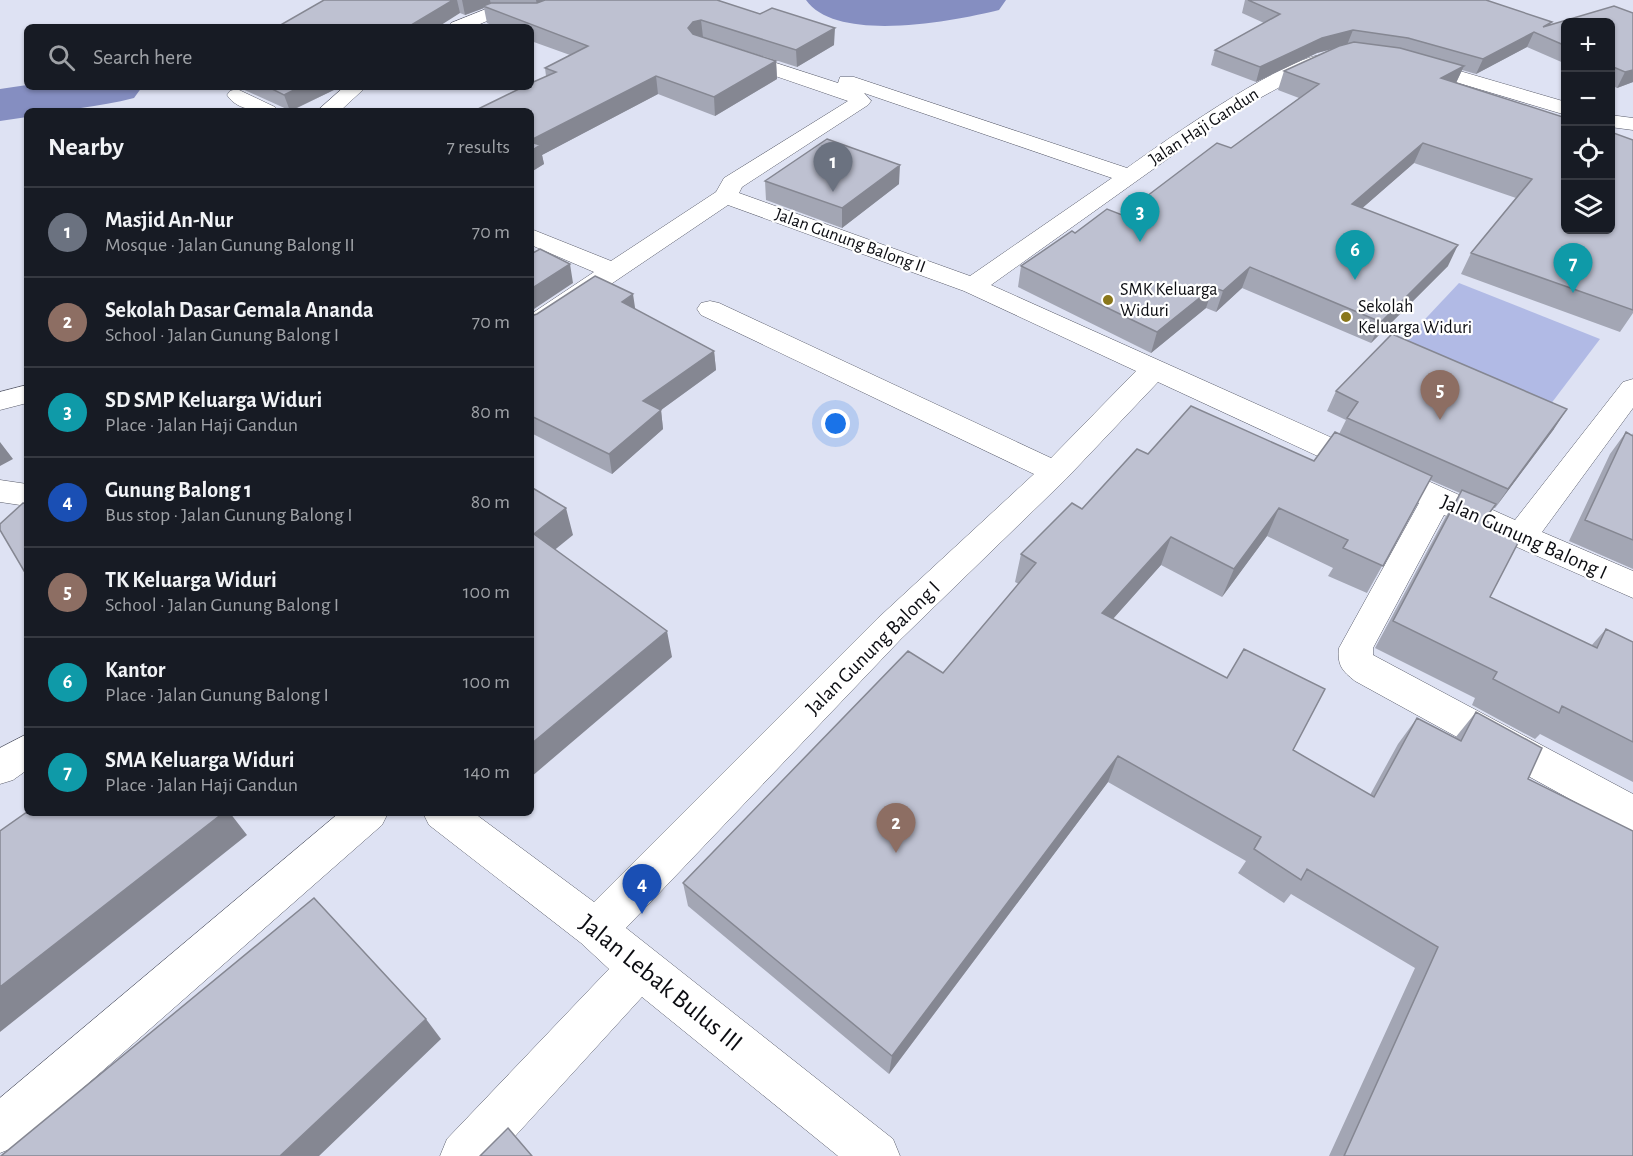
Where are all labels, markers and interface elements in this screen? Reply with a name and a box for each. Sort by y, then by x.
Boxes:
map controls [1561,18,1615,234]
button: + [1561,18,1615,72]
search box [24,24,534,90]
icon: search [45,41,78,74]
text: Search here [93,46,192,68]
button: − [1561,72,1615,126]
street label: Jalan Haji Gandun [1146,85,1262,169]
button: locate [1561,126,1615,180]
text: Nearby [48,134,124,160]
text: 7 results [446,137,510,157]
pin: 1 [814,142,852,192]
button: layers [1561,180,1615,234]
pin: 3 [1120,192,1160,242]
street label: Jalan Gunung Balong II [772,205,928,277]
text: Masjid An-Nur [105,209,233,231]
text: 1 [64,222,71,242]
text: 70 m [472,222,510,242]
pin: 6 [1336,230,1374,280]
text: Mosque · Jalan Gunung Balong II [105,235,355,255]
pin: 7 [1554,244,1592,293]
place label: SMK Keluarga Widuri [1120,281,1218,320]
marker: SMK Keluarga Widuri [1101,293,1115,307]
place label: Sekolah Keluarga Widuri [1358,298,1472,337]
text: Sekolah Dasar Gemala Ananda [105,299,374,321]
marker: Sekolah Keluarga Widuri [1339,310,1353,324]
text: 2 [63,312,72,332]
text: 70 m [472,312,510,332]
text: School · Jalan Gunung Balong I [105,325,339,345]
pin: 5 [1420,370,1460,420]
text: SD SMP Keluarga Widuri [105,389,322,411]
text: 3 [63,402,72,422]
text: 80 m [471,402,510,422]
your location [821,409,850,438]
text: Place · Jalan Haji Gandun [105,415,298,435]
text: Gunung Balong 1 [105,479,252,501]
street label: Jalan Gunung Balong I [1438,491,1610,583]
text: 4 [62,492,73,512]
text: 80 m [471,492,510,512]
text: Bus stop · Jalan Gunung Balong I [105,505,353,525]
text: TK Keluarga Widuri [105,569,277,591]
street label: Jalan Gunung Balong I [802,577,944,719]
text: 5 [63,582,72,602]
text: 100 m [463,582,510,602]
text: School · Jalan Gunung Balong I [105,595,339,615]
text: Kantor [105,659,165,681]
text: 6 [63,672,72,692]
text: 100 m [463,672,510,692]
text: Place · Jalan Gunung Balong I [105,685,329,705]
text: SMA Keluarga Widuri [105,749,295,771]
text: 7 [63,762,72,782]
text: 140 m [464,762,510,782]
text: Place · Jalan Haji Gandun [105,775,298,795]
pin: 2 [876,804,916,853]
pin: 4 [622,864,662,914]
street label: Jalan Lebak Bulus III [575,910,747,1056]

